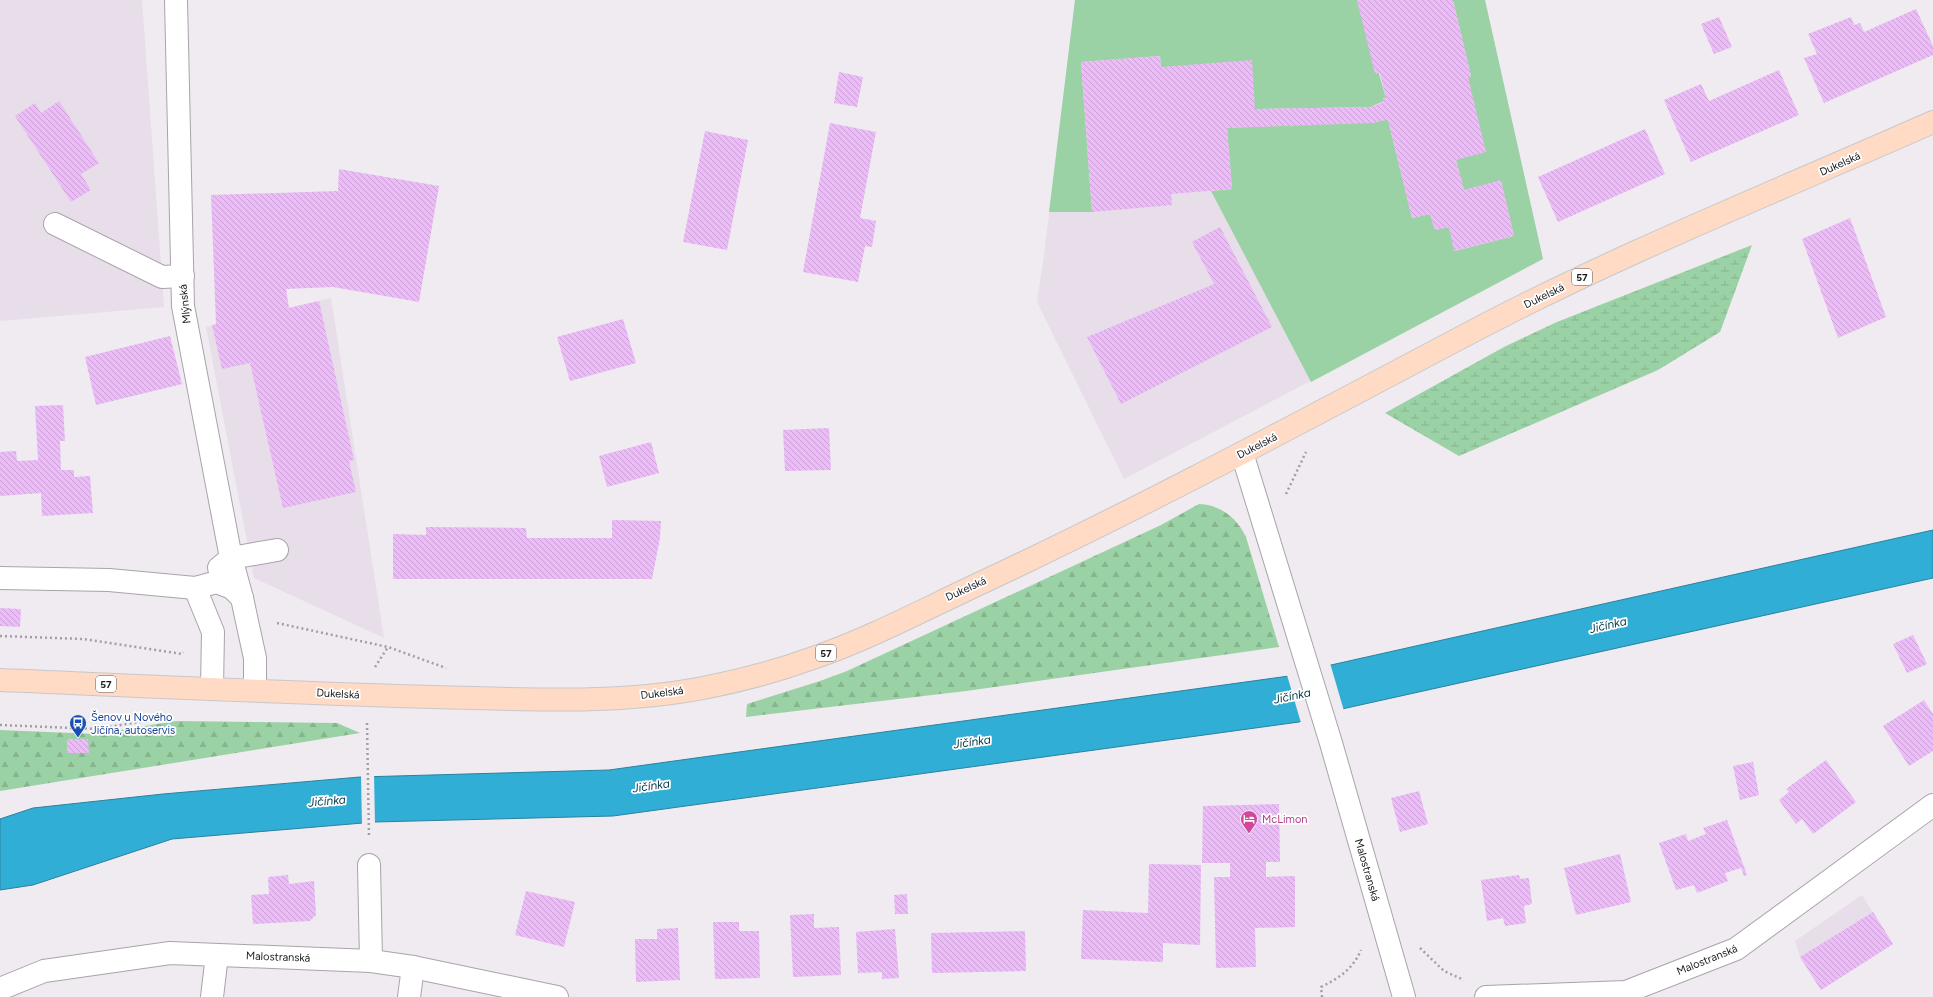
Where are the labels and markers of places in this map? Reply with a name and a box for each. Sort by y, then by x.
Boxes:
place label: Šenov u Nového Jičína, autoservis [91,710,175,737]
bus stop icon: Šenov u Nového Jičína, autoservis [68,713,88,738]
hotel icon: McLimon [1239,809,1259,834]
place label: McLimon [1262,813,1307,826]

